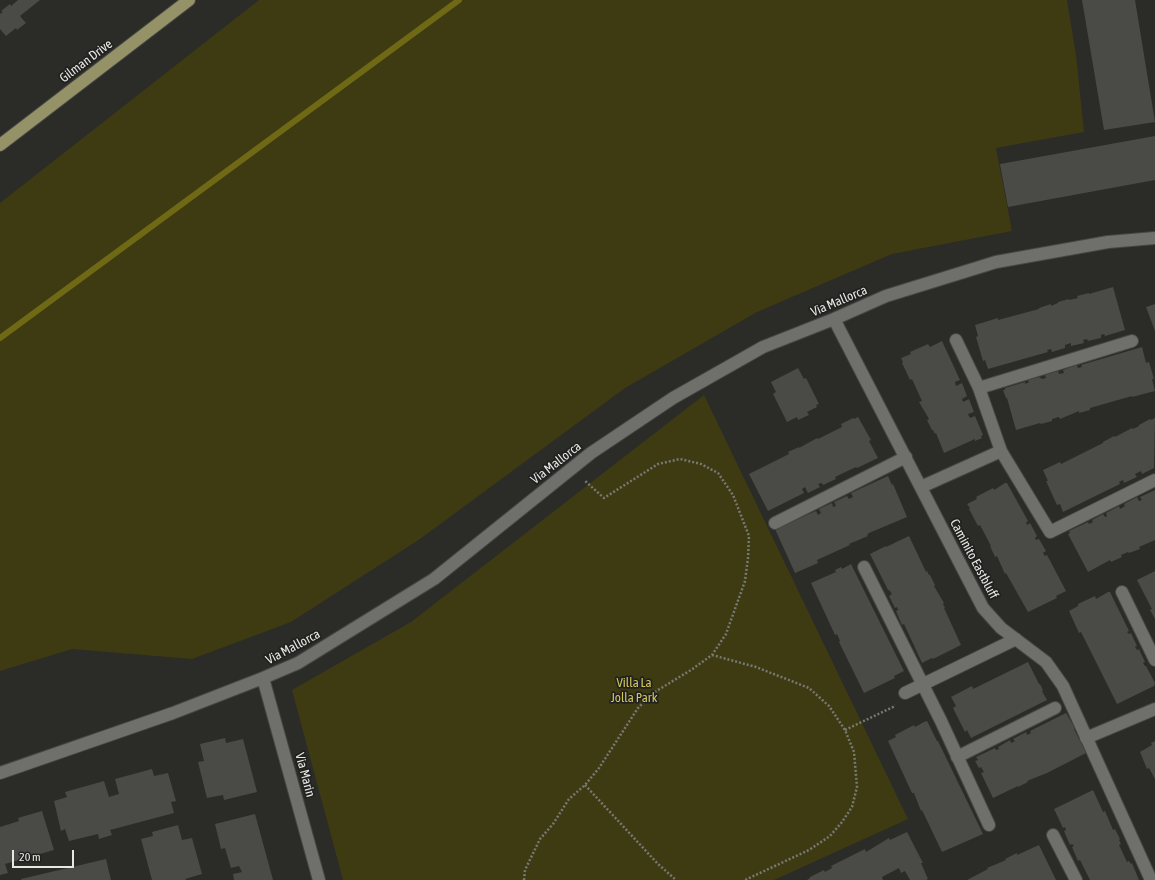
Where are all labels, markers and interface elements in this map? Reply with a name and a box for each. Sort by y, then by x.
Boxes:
street label: Gilman Drive [57,36,115,86]
street label: Via Mallorca [809,282,869,320]
street label: Via Mallorca [528,439,584,487]
street label: Caminito Eastbluff [946,517,1002,601]
street label: Via Mallorca [263,626,323,668]
park label: Villa La Jolla Park [611,675,657,706]
street label: Via Marin [292,751,318,799]
scale bar [14,842,76,868]
text: 20 m [19,850,41,864]

